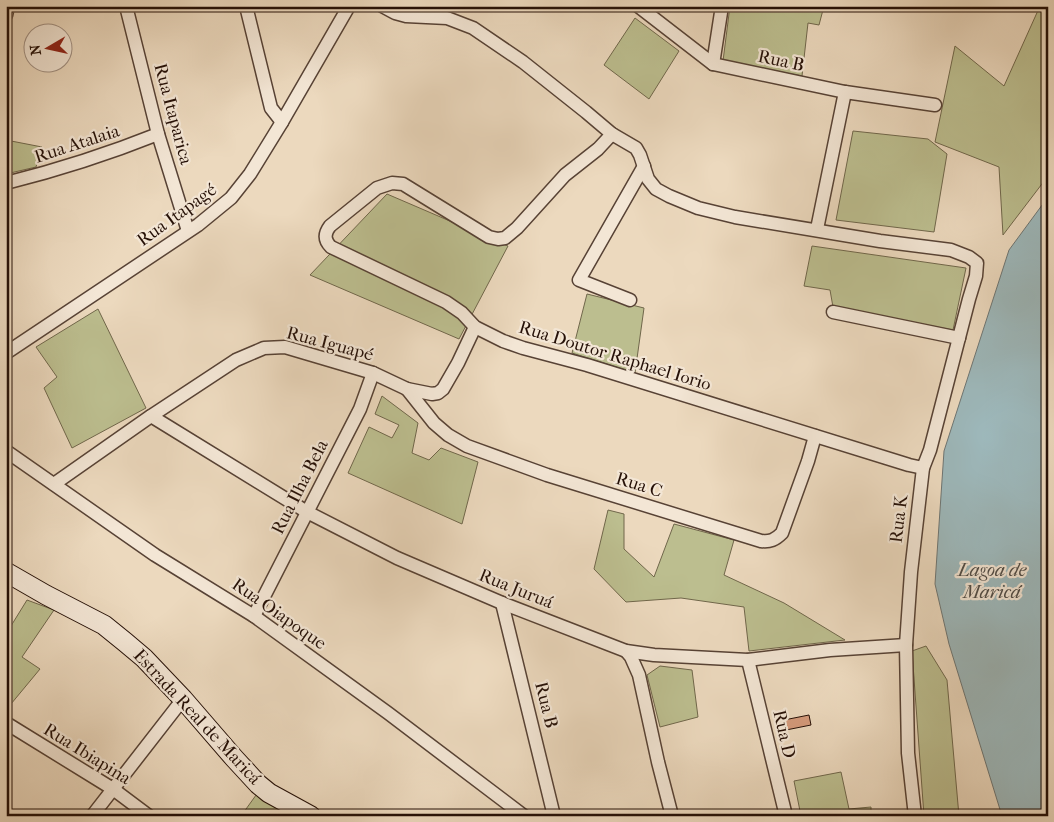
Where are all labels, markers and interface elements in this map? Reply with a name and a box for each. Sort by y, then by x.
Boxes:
north arrow [22,22,72,72]
text: N [26,43,45,57]
street label: Rua B [756,46,806,76]
street label: Rua Itaparica [149,61,197,168]
street label: Rua Atalaia [32,120,123,168]
street label: Rua Itapagé [133,179,221,251]
street label: Rua Doutor Raphael Iorio [516,317,714,395]
street label: Rua Iguapé [284,322,376,366]
street label: Rua Ilha Bela [267,436,333,538]
street label: Rua C [613,468,665,502]
street label: Rua K [886,493,912,544]
water label: Lagoa de Maricá [956,559,1028,603]
street label: Rua Juruá [476,565,557,614]
street label: Rua Oiapoque [228,574,330,654]
street label: Estrada Real de Maricá [129,645,266,790]
street label: Rua B [530,680,562,730]
street label: Rua D [768,708,800,760]
street label: Rua Ibiapina [39,719,135,789]

